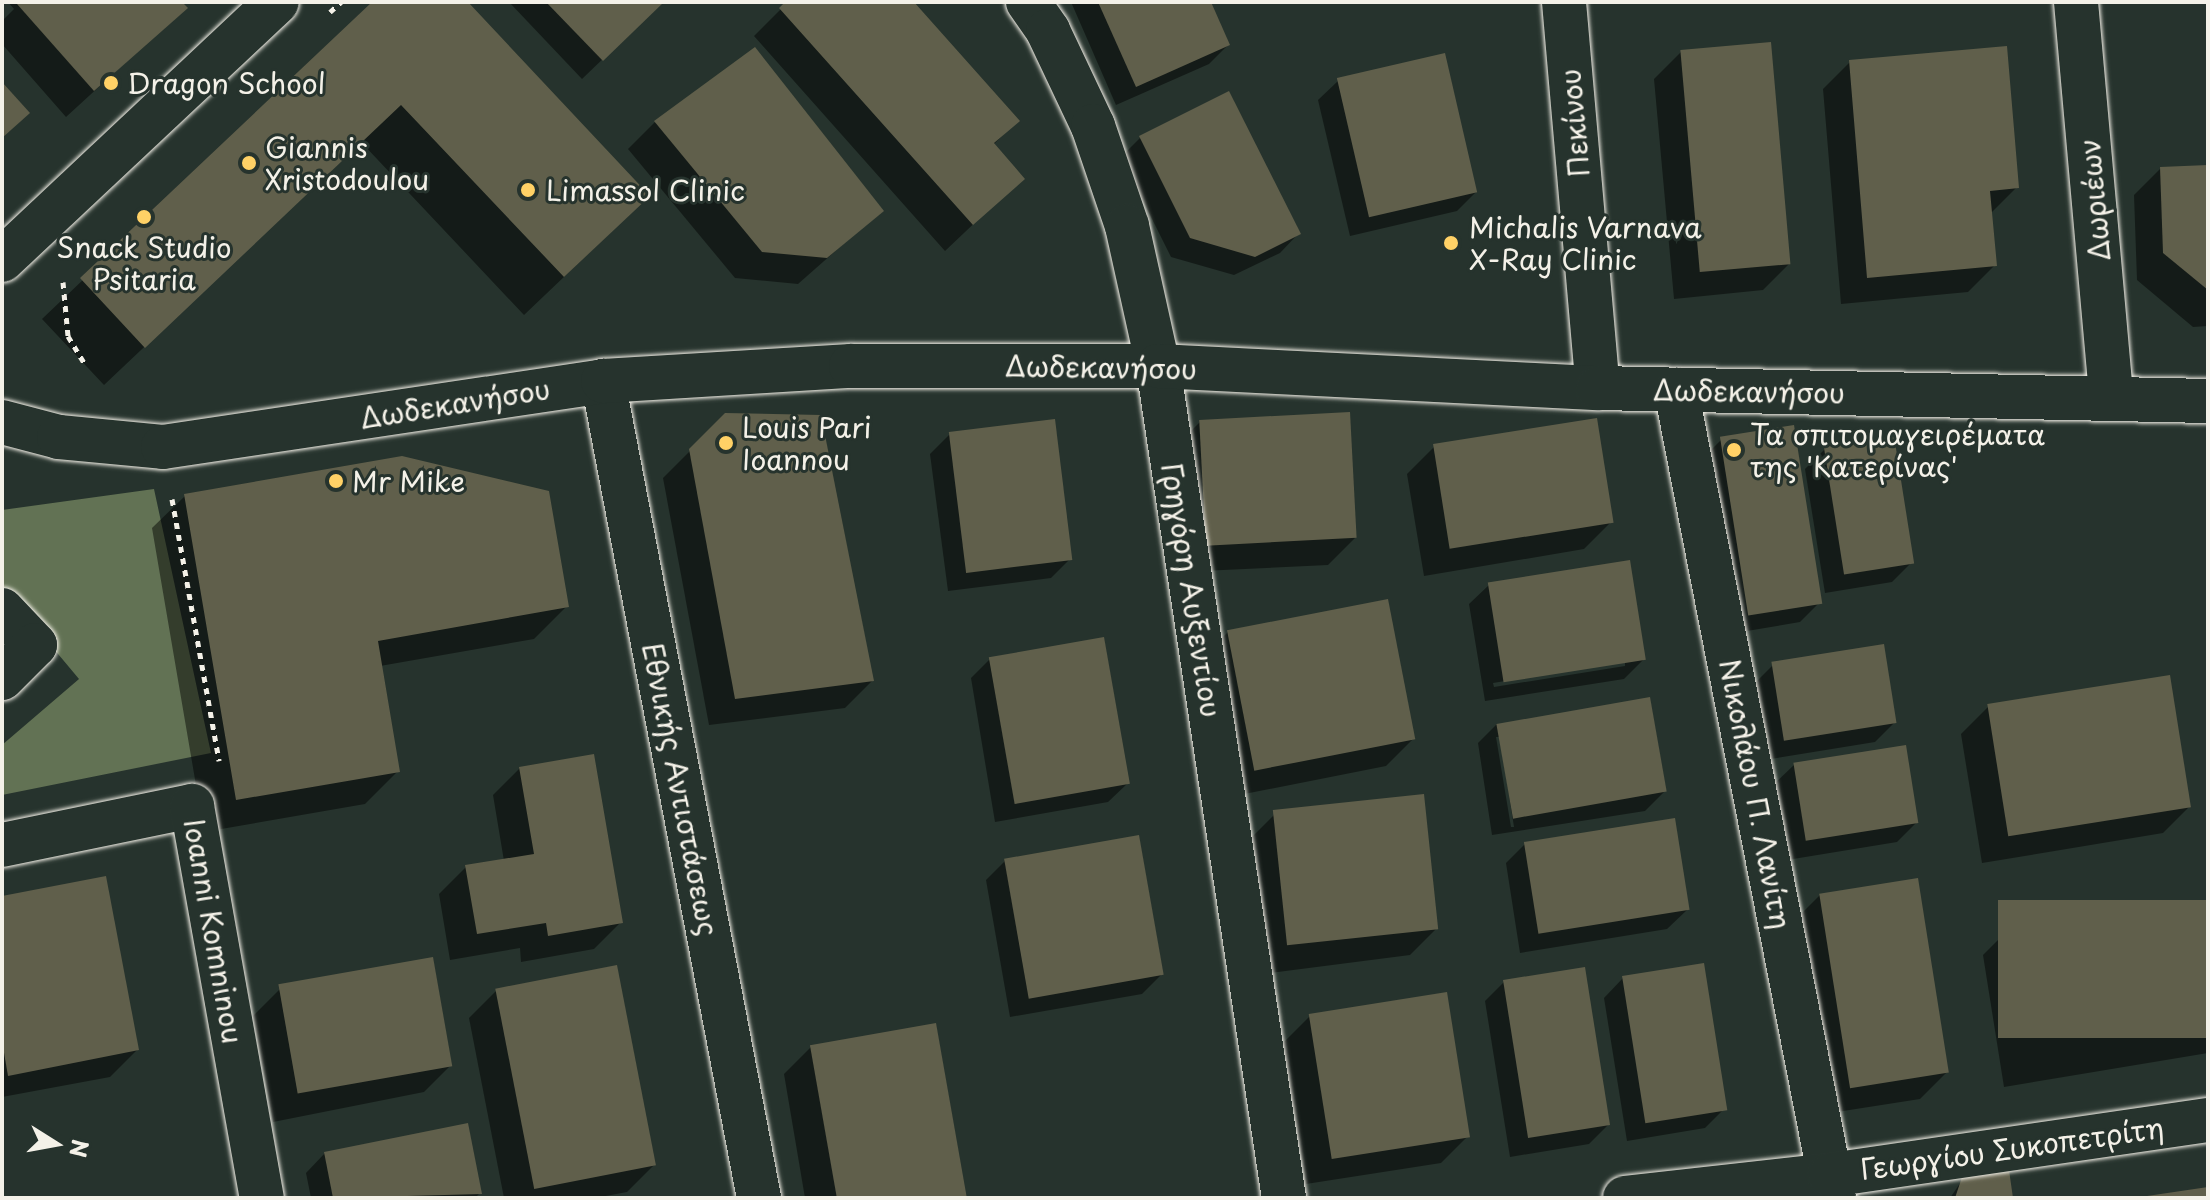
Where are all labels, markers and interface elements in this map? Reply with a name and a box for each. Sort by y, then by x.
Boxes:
place label: Dragon School [127,66,326,100]
street label: Πεκίνου [1553,67,1595,179]
marker: Dragon School [102,74,120,92]
place label: Giannis Xristodoulou [265,130,429,196]
street label: Δωριέων [2072,137,2116,263]
marker: Giannis Xristodoulou [240,154,258,172]
place label: Limassol Clinic [546,173,745,207]
marker: Limassol Clinic [517,179,539,201]
marker: Snack Studio Psitaria [135,208,153,226]
place label: Michalis Varnava X-Ray Clinic [1469,210,1701,276]
place label: Snack Studio Psitaria [56,230,232,296]
marker: Michalis Varnava X-Ray Clinic [1440,232,1462,254]
street label: Δωδεκανήσου [1005,349,1197,385]
street label: Δωδεκανήσου [358,371,552,435]
street label: Δωδεκανήσου [1653,373,1845,409]
place label: Louis Pari Ioannou [742,410,872,476]
place label: Τα σπιτομαγειρέματα της 'Κατερίνας' [1750,417,2045,483]
marker: Louis Pari Ioannou [717,434,735,452]
marker: Τα σπιτομαγειρέματα της 'Κατερίνας' [1725,441,1743,459]
street label: Γρηγόρη Αυξεντίου [1155,460,1229,720]
place label: Mr Mike [352,464,466,498]
marker: Mr Mike [327,472,345,490]
street label: Εθνικής Αντιστάσεως [636,639,726,939]
street label: Νικολάου Π. Λανίτη [1713,656,1799,932]
street label: Ioanni Komninou [178,817,250,1045]
north arrow [16,1104,96,1184]
street label: Γεωργίου Συκοπετρίτη [1858,1110,2166,1186]
text: N [62,1137,98,1160]

